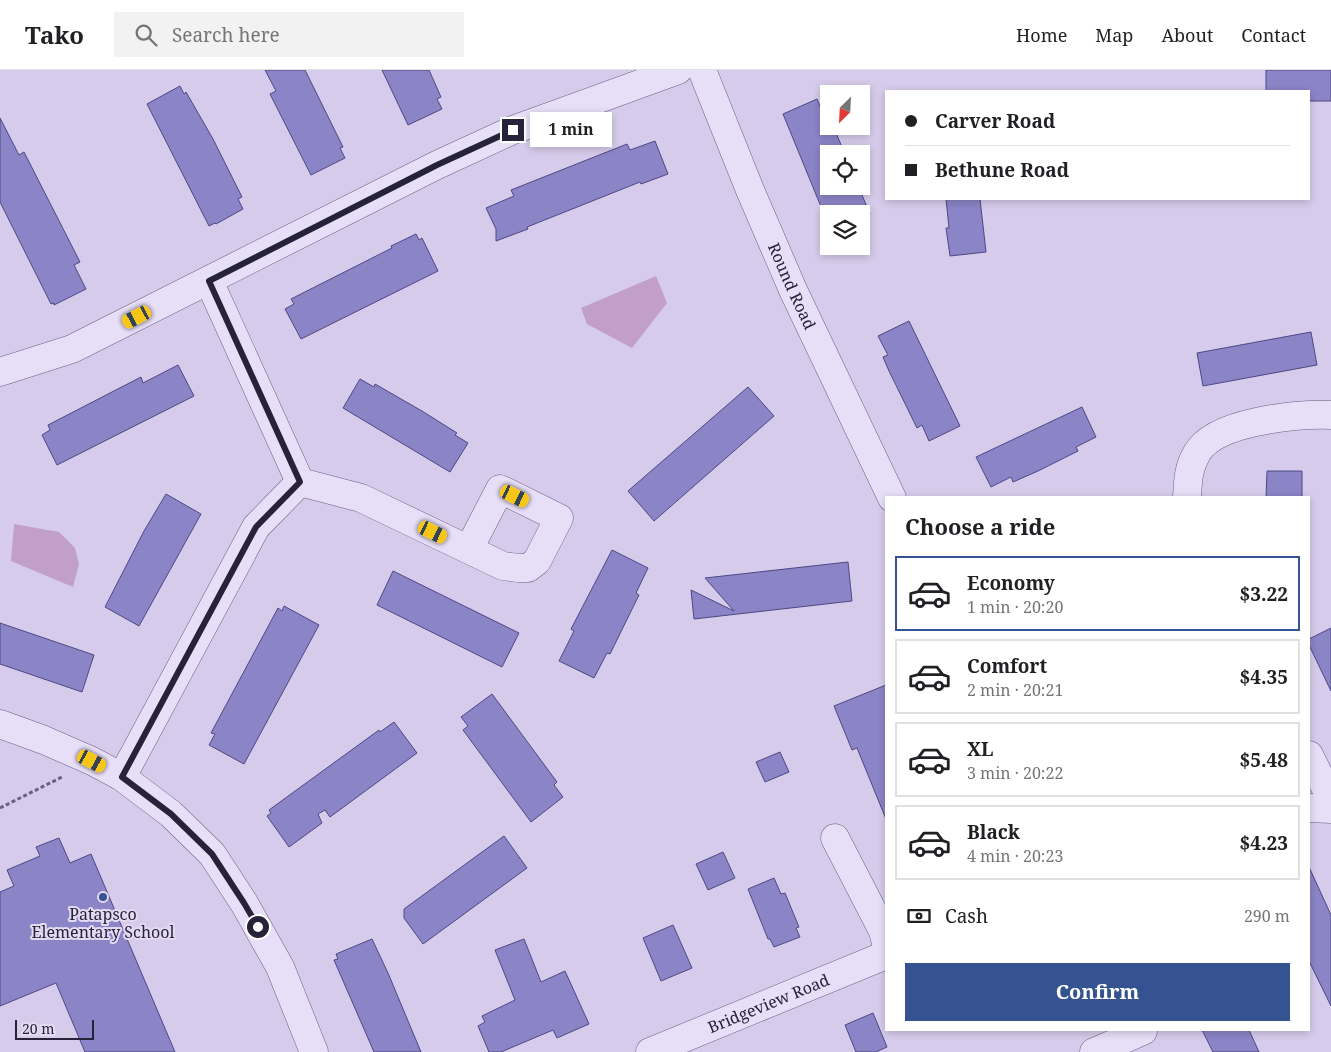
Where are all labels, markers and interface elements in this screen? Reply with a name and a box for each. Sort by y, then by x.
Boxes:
search box [114,12,464,57]
text: Tako [25,18,84,51]
icon: search [132,21,160,49]
text: Search here [172,22,280,48]
text: Home [1016,23,1067,47]
text: Map [1095,23,1133,47]
text: About [1161,23,1213,47]
text: Contact [1241,23,1306,47]
north arrow [820,85,870,135]
map controls [820,85,870,255]
text: Carver Road [935,108,1055,134]
callout: 1 min [530,112,613,148]
text: 1 min [548,118,594,140]
route end [502,119,524,141]
button: locate [820,145,870,195]
text: Bethune Road [935,157,1069,183]
button: layers [820,205,870,255]
street label: Round Road [763,239,821,333]
car [120,304,153,330]
car [498,483,531,509]
text: Choose a ride [905,511,1055,541]
car [416,519,449,545]
text: Economy [967,570,1055,596]
icon: car [907,571,952,616]
text: $3.22 [1239,581,1288,607]
text: 1 min · 20:20 [967,596,1063,618]
text: Comfort [967,653,1047,679]
icon: car [907,654,952,699]
text: $4.35 [1239,664,1288,690]
text: 2 min · 20:21 [967,679,1063,701]
text: XL [967,736,993,762]
icon: car [907,737,952,782]
car [75,747,108,775]
text: $5.48 [1239,747,1288,773]
text: 3 min · 20:22 [967,762,1063,784]
text: Black [967,819,1020,845]
icon: car [907,820,952,865]
text: $4.23 [1239,830,1288,856]
text: 4 min · 20:23 [967,845,1063,867]
marker: Patapsco Elementary School [97,891,109,903]
icon: cash [905,902,933,930]
place label: Patapsco Elementary School [31,903,175,943]
text: Cash [945,903,988,929]
text: 290 m [1244,905,1290,927]
route start [247,916,269,938]
button: Confirm [905,963,1290,1021]
street label: Bridgeview Road [704,968,833,1038]
scale bar [15,1017,94,1040]
text: 20 m [22,1019,55,1038]

